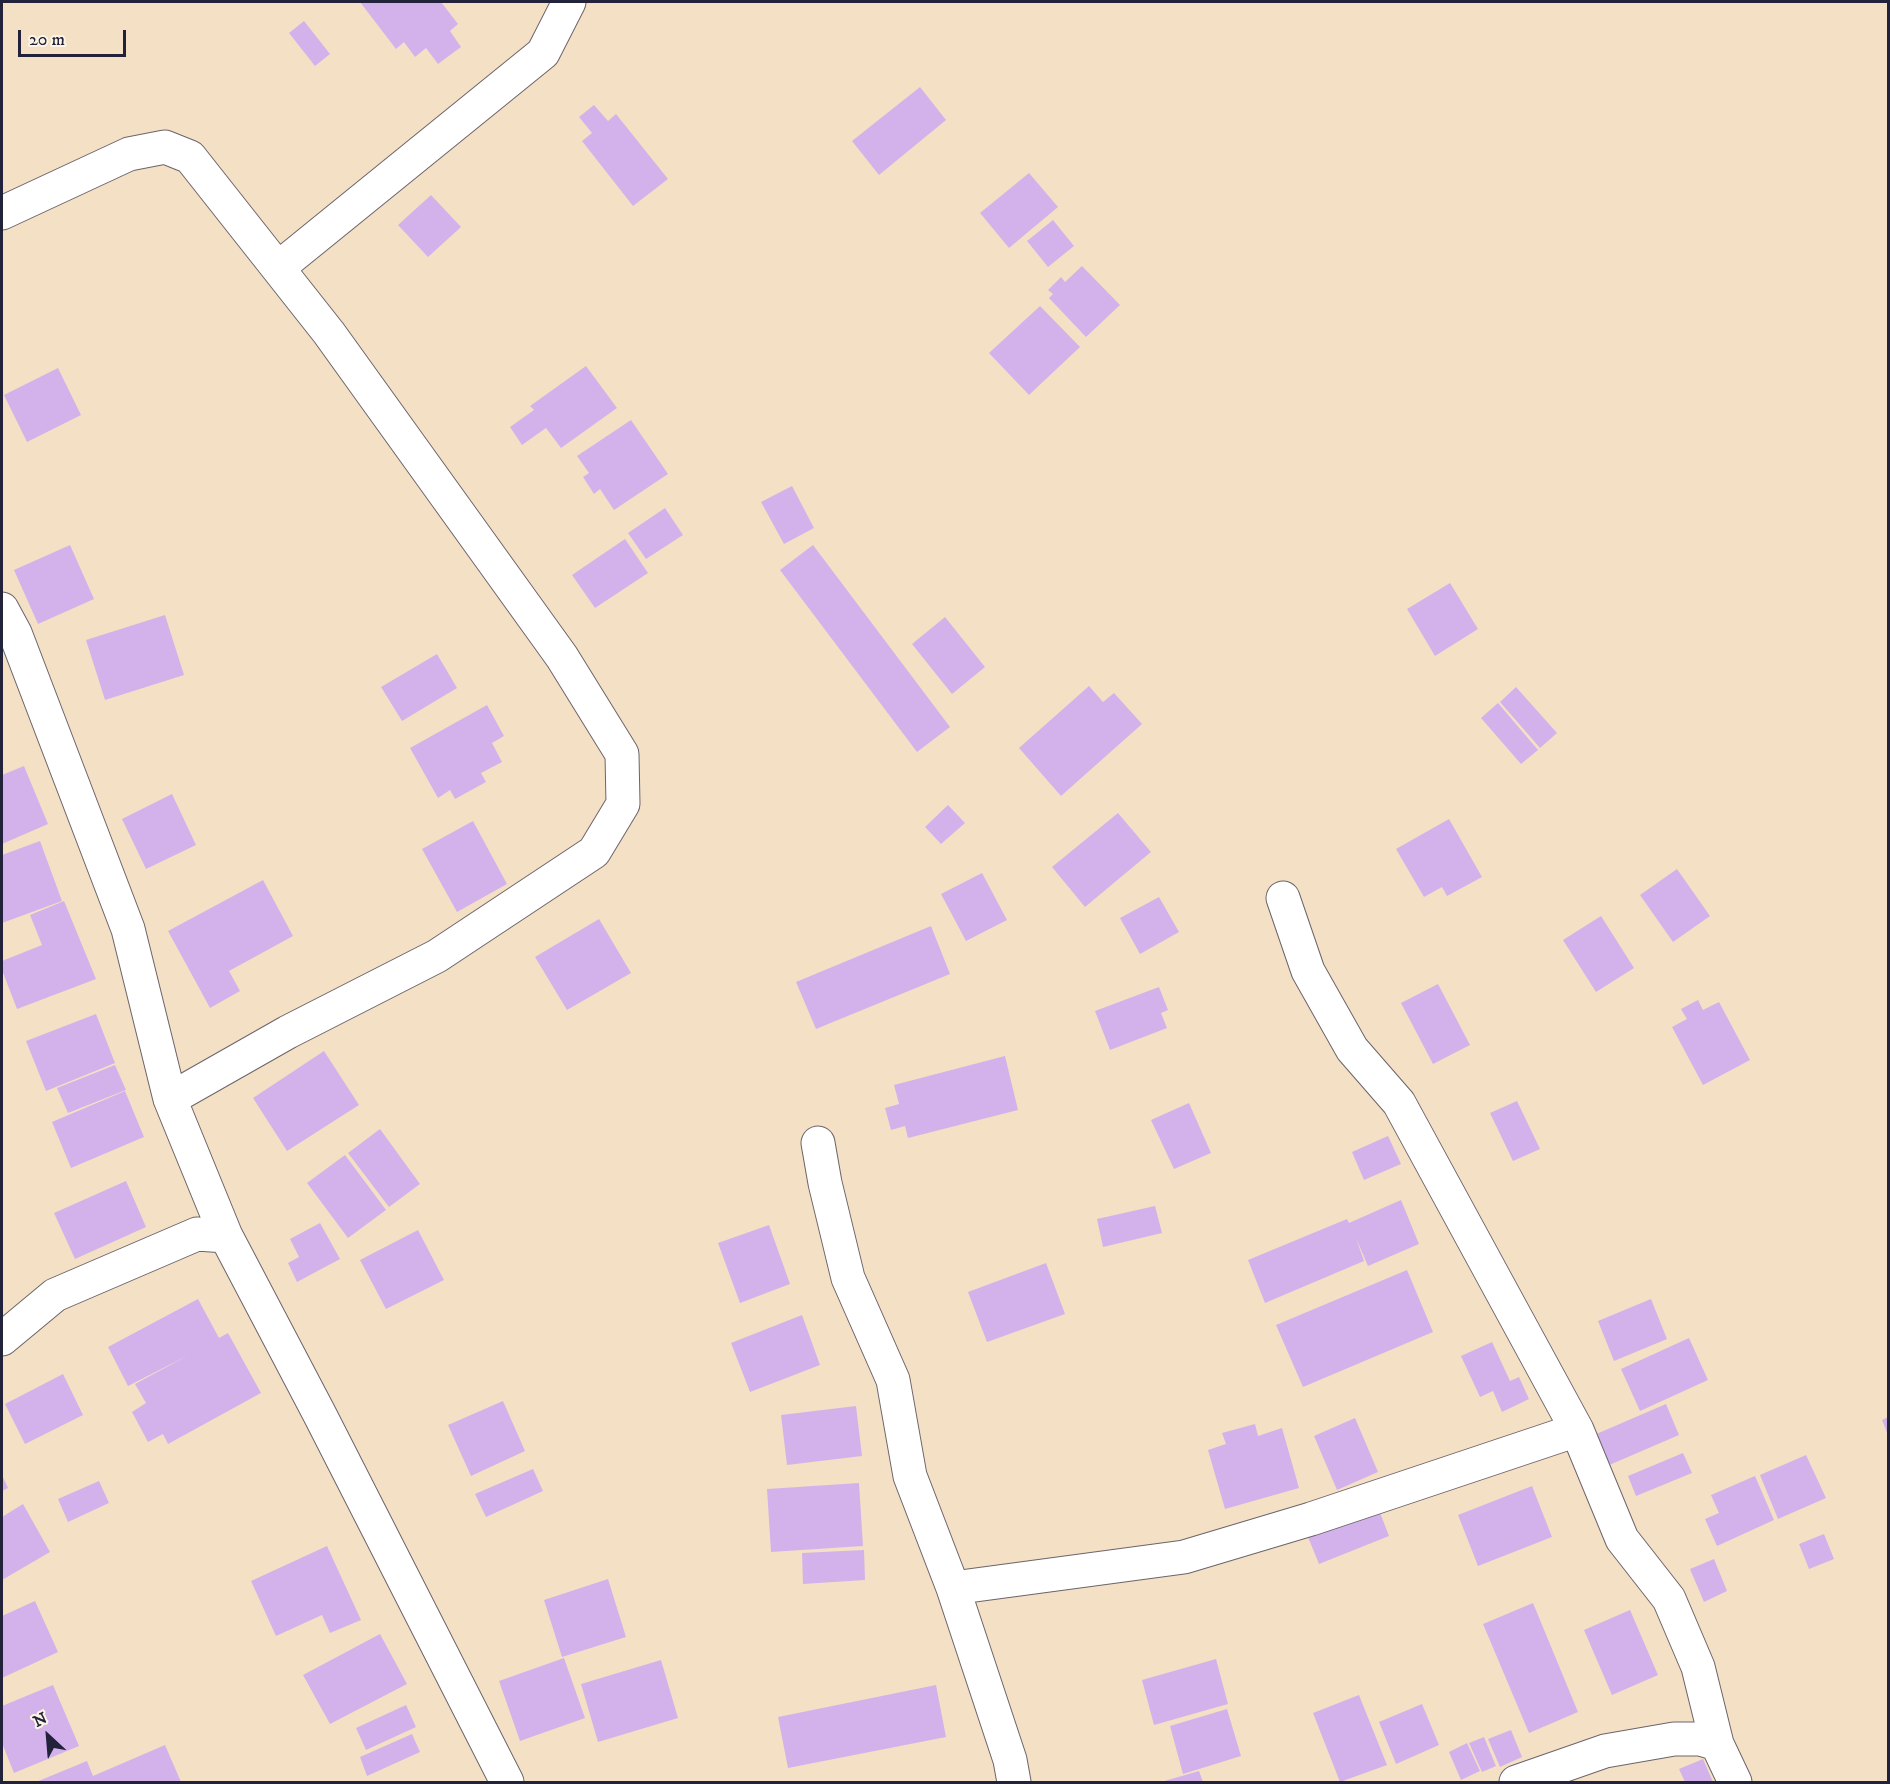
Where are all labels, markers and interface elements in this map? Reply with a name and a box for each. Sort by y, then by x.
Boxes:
scale bar [21,18,129,56]
text: 20 m [29,29,65,51]
north arrow [18,1706,78,1766]
text: N [30,1708,50,1732]

